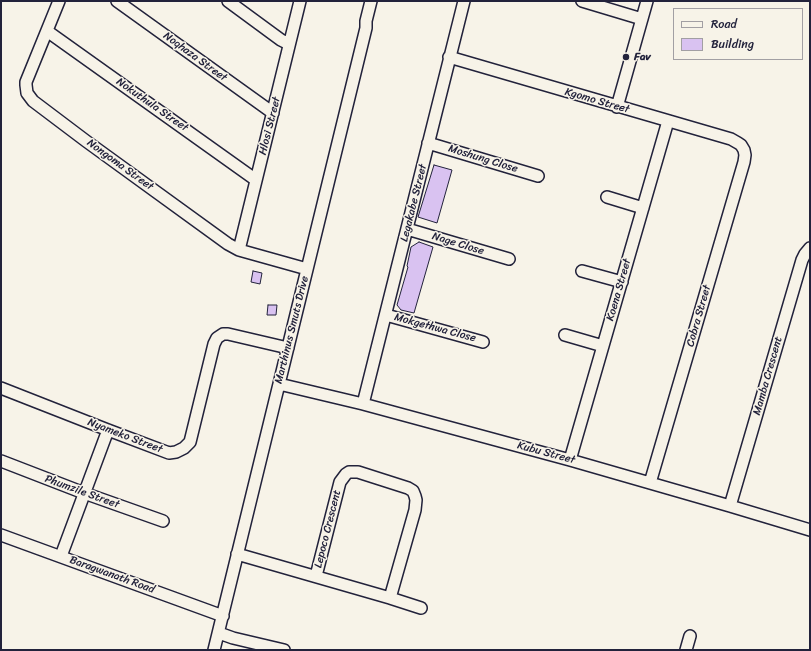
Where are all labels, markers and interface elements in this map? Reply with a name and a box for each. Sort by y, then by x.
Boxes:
legend [673,8,803,60]
text: Road [711,13,737,35]
street label: Noqhaza Street [161,29,229,85]
text: Building [711,33,754,55]
place label: Fav [634,50,651,64]
marker: Fav [621,52,631,62]
street label: Nokuthula Street [113,75,191,135]
street label: Kgomo Street [563,85,631,117]
street label: Hlosi Street [256,96,284,156]
street label: Nongoma Street [84,136,156,194]
street label: Moshung Close [447,142,519,176]
street label: Legakabe Street [398,163,430,243]
street label: Nage Close [430,230,486,258]
street label: Koena Street [604,257,634,323]
street label: Marthinus Smuts Drive [272,275,312,385]
street label: Cobra Street [684,284,714,348]
street label: Mokgethwa Close [393,311,477,345]
street label: Mamba Crescent [750,335,786,417]
street label: Nyameko Street [86,416,164,456]
street label: Kubu Street [516,439,576,467]
street label: Phumzile Street [43,472,121,512]
street label: Lepoco Crescent [312,489,344,569]
street label: Baragwanath Road [68,553,156,597]

